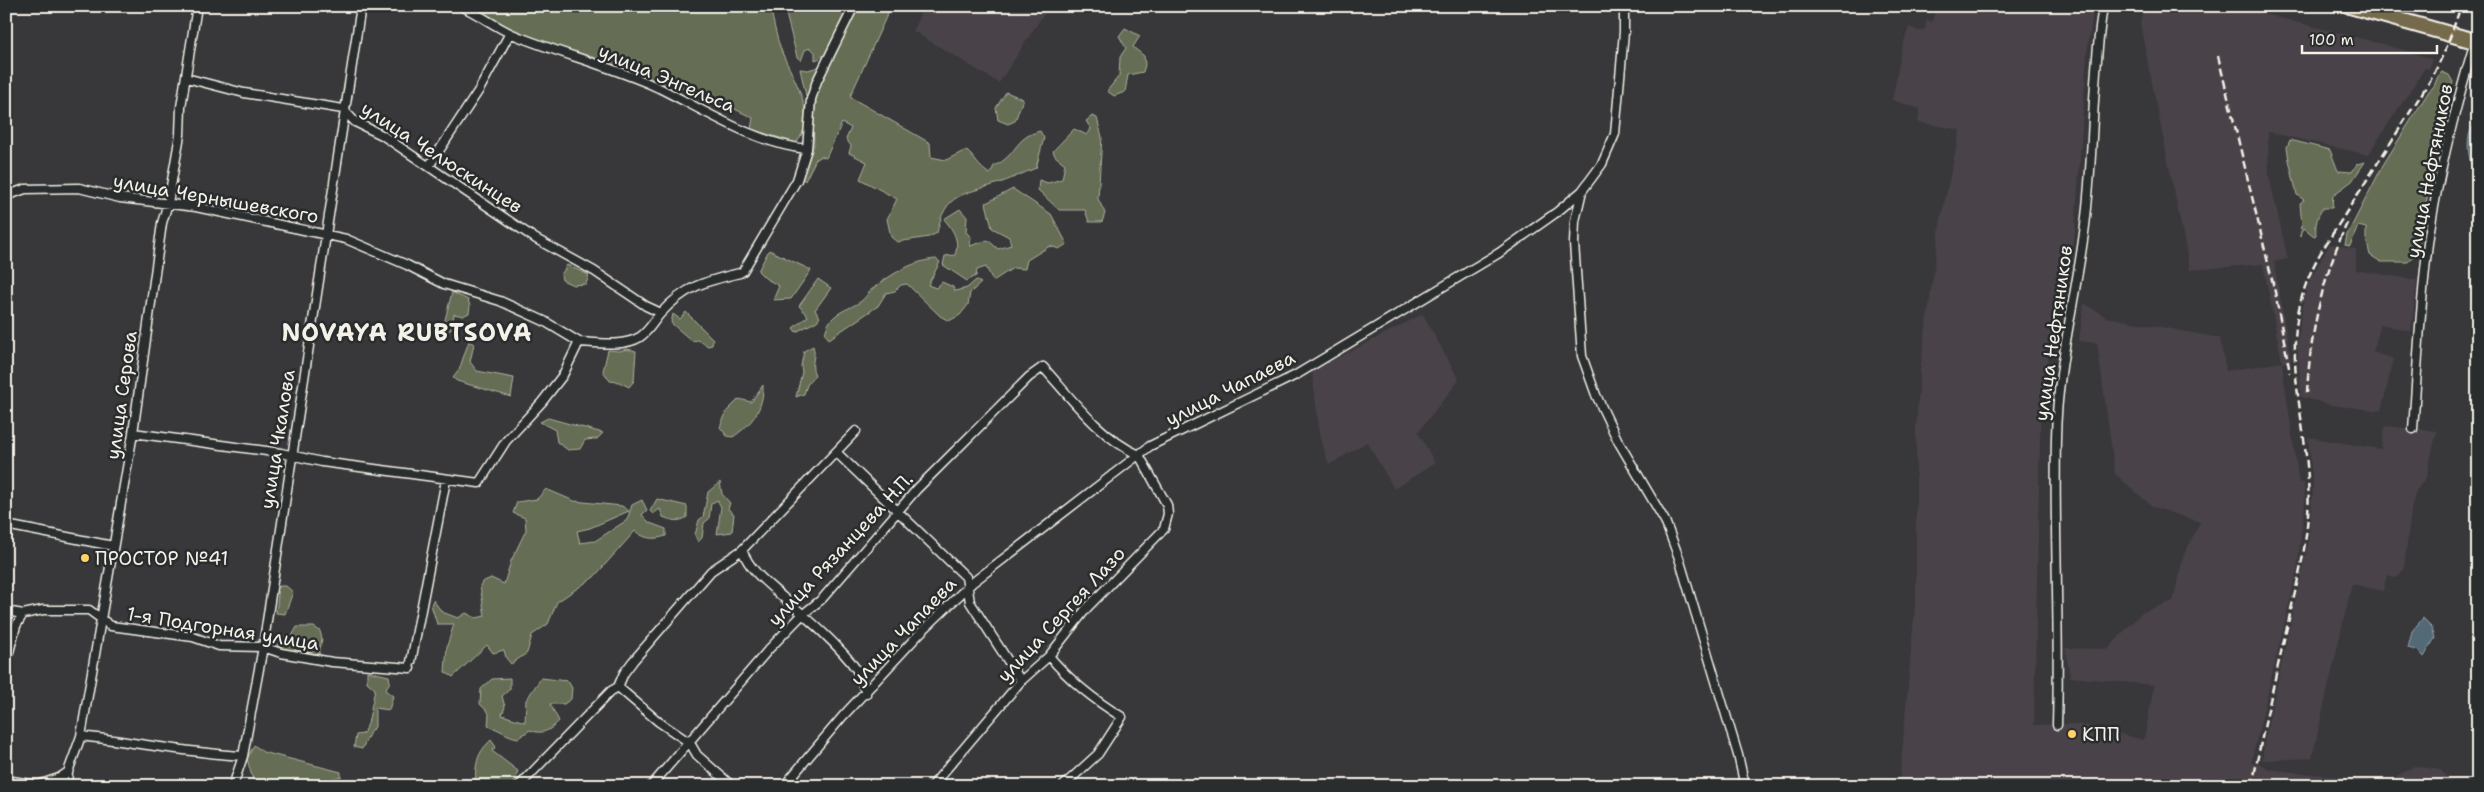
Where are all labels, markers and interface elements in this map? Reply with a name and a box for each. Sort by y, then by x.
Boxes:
scale bar [2302,22,2436,54]
text: 100 m [2309,30,2354,50]
street label: улица Энгельса [595,38,739,119]
street label: улица Нефтяников [2400,82,2459,260]
street label: улица Челюскинцев [356,96,527,219]
street label: улица Чернышевского [111,168,321,229]
street label: улица Нефтяников [2029,244,2078,423]
district label: NOVAYA RUBTSOVA [282,317,532,349]
street label: улица Серова [100,329,143,461]
street label: улица Чапаева [1161,345,1299,432]
street label: улица Чкалова [254,367,301,511]
street label: улица Рязанцева Н.П. [762,467,918,632]
street label: улица Сергея Лазо [992,541,1131,687]
place label: ПРОСТОР №41 [95,546,228,571]
marker: ПРОСТОР №41 [79,552,91,564]
street label: улица Чапаева [845,571,962,691]
street label: 1-я Подгорная улица [125,601,321,656]
place label: КПП [2082,722,2120,747]
marker: КПП [2066,728,2078,740]

